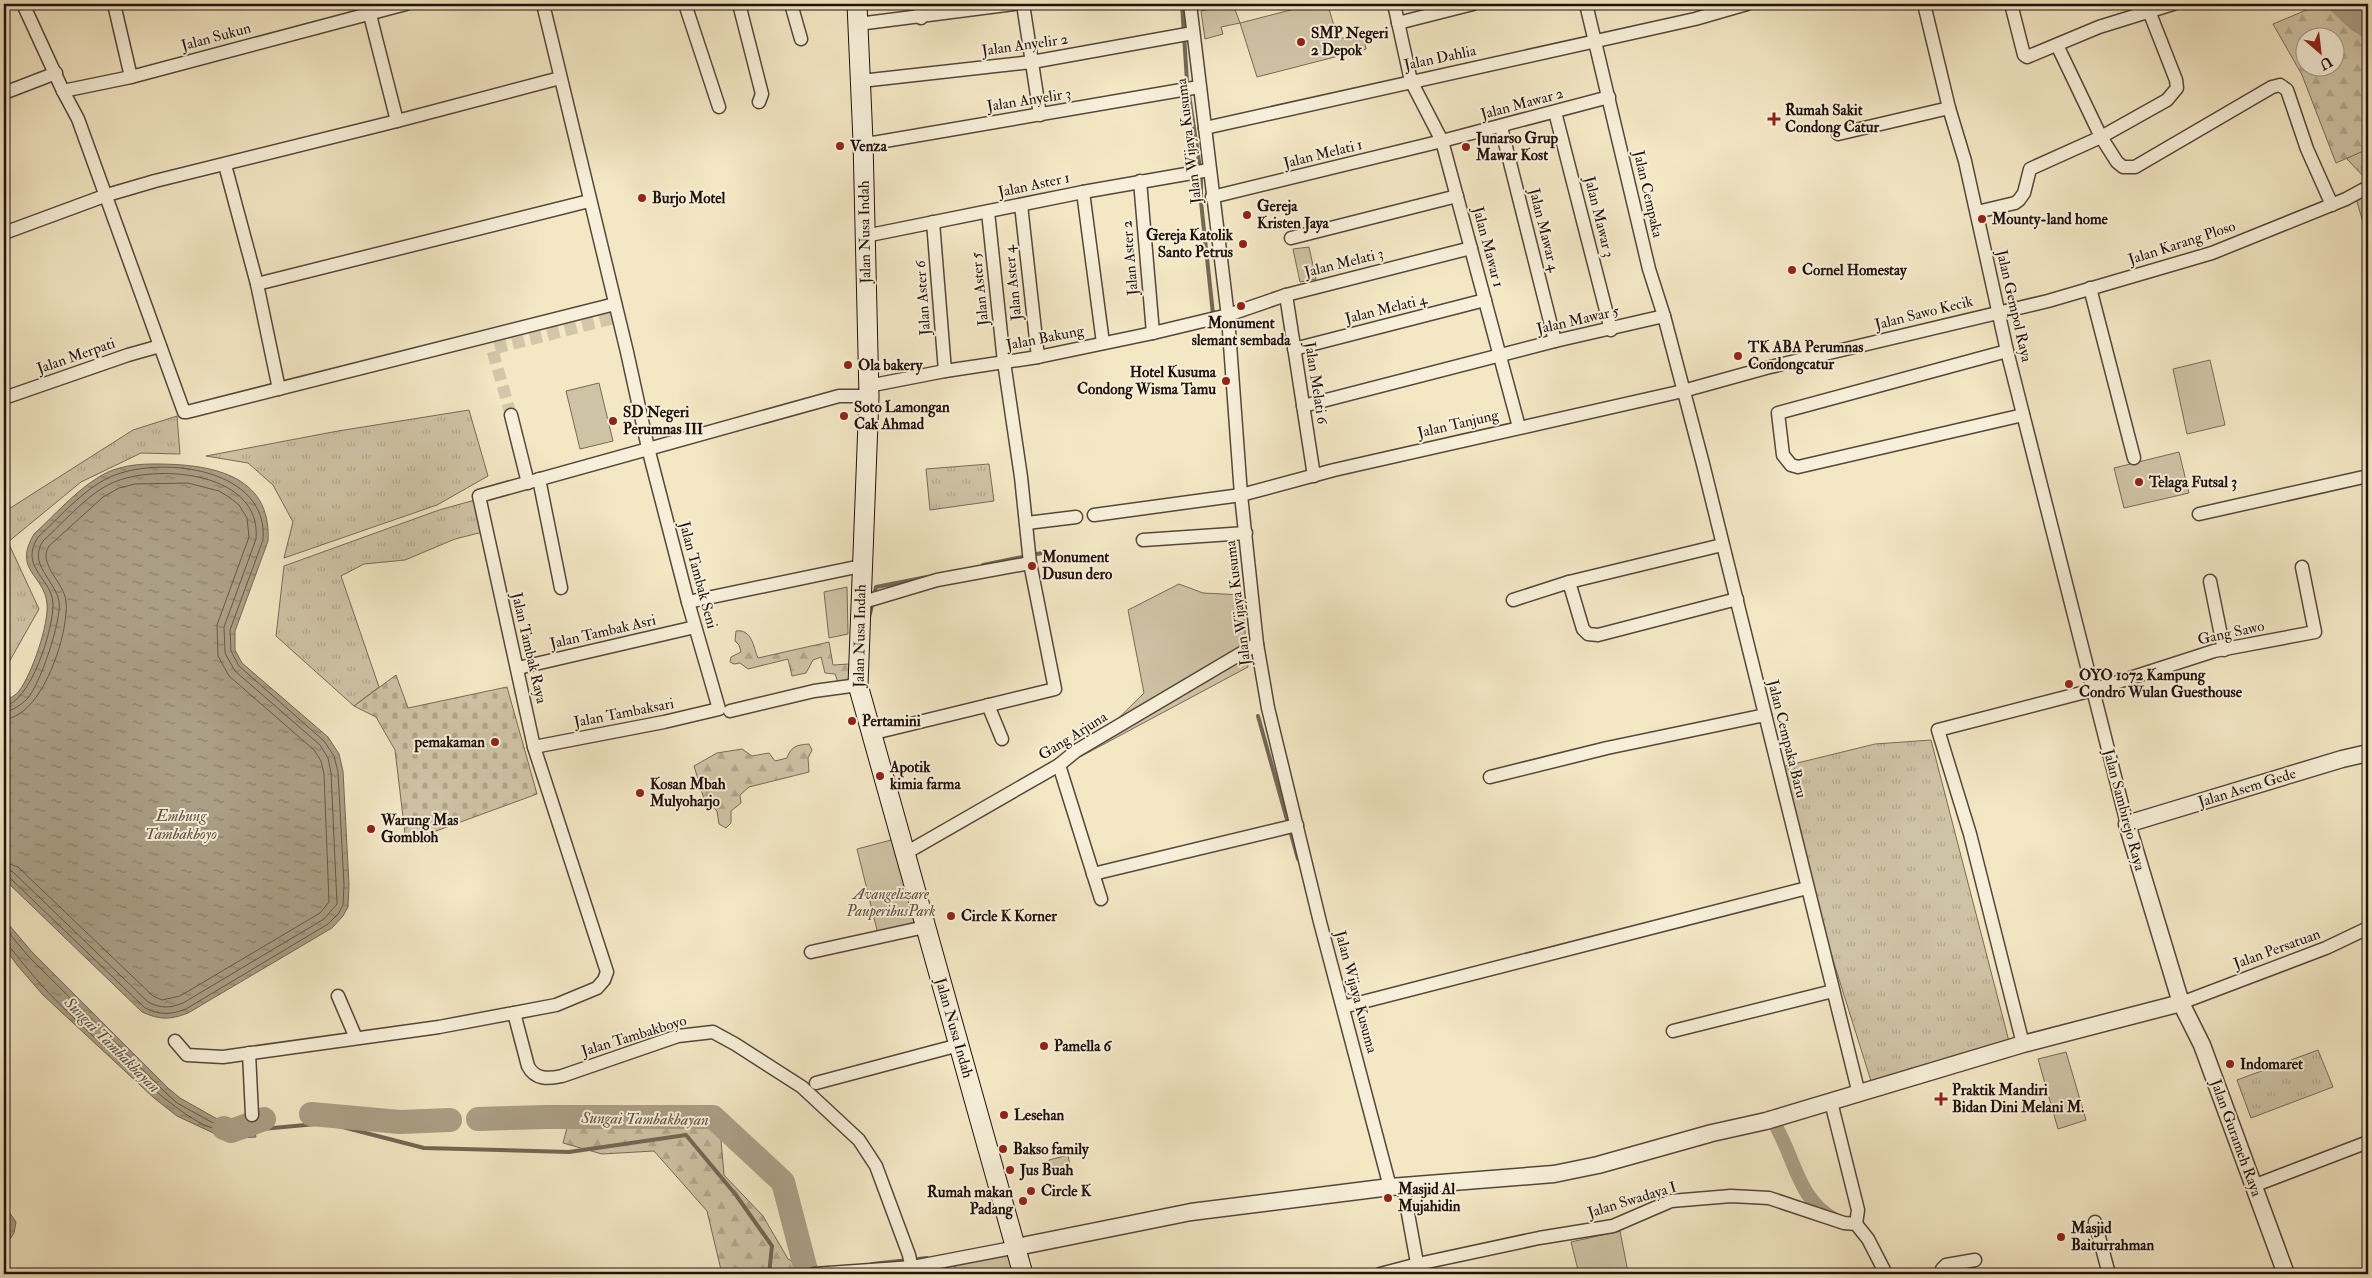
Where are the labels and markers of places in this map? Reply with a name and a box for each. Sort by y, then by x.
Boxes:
place label: SMP Negeri 2 Depok [1311,24,1388,61]
marker: SMP Negeri 2 Depok [1295,36,1307,48]
place label: Rumah Sakit Condong Catur [1785,101,1879,138]
marker: Rumah Sakit Condong Catur [1767,112,1781,126]
place label: Junarso Grup Mawar Kost [1475,129,1558,165]
place label: Venza [849,137,888,156]
marker: Venza [834,140,846,152]
marker: Junarso Grup Mawar Kost [1460,141,1472,153]
place label: Burjo Motel [652,189,726,208]
marker: Burjo Motel [636,192,648,204]
place label: Gereja Kristen Jaya [1257,197,1330,234]
marker: Gereja Kristen Jaya [1241,209,1253,221]
place label: Mounty-land home [1991,210,2109,230]
marker: Mounty-land home [1976,213,1988,225]
place label: Gereja Katolik Santo Petrus [1146,226,1234,262]
marker: Gereja Katolik Santo Petrus [1237,238,1249,250]
place label: Cornel Homestay [1802,261,1908,281]
marker: Cornel Homestay [1786,264,1798,276]
marker: Monument slemant sembada [1235,300,1247,312]
place label: Monument slemant sembada [1192,314,1291,350]
place label: TK ABA Perumnas Condongcatur [1747,338,1864,375]
marker: TK ABA Perumnas Condongcatur [1732,350,1744,362]
place label: Ola bakery [858,356,924,376]
marker: Ola bakery [842,359,854,371]
place label: Hotel Kusuma Condong Wisma Tamu [1077,363,1217,400]
marker: Hotel Kusuma Condong Wisma Tamu [1220,375,1232,387]
place label: Soto Lamongan Cak Ahmad [854,398,950,434]
place label: SD Negeri Perumnas III [623,403,703,439]
marker: Soto Lamongan Cak Ahmad [838,410,850,422]
marker: SD Negeri Perumnas III [607,415,619,427]
place label: Telaga Futsal 3 [2148,473,2237,493]
marker: Telaga Futsal 3 [2133,476,2145,488]
place label: Monument Dusun dero [1041,548,1113,584]
marker: Monument Dusun dero [1026,560,1038,572]
place label: OYO 1072 Kampung Condro Wulan Guesthouse [2079,666,2243,702]
marker: OYO 1072 Kampung Condro Wulan Guesthouse [2063,678,2075,690]
place label: Pertamini [862,712,921,731]
marker: Pertamini [846,715,858,727]
place label: pemakaman [414,733,485,753]
marker: pemakaman [489,736,501,748]
place label: Apotik kimia farma [889,758,961,794]
marker: Apotik kimia farma [874,770,886,782]
place label: Kosan Mbah Mulyoharjo [649,775,726,812]
marker: Kosan Mbah Mulyoharjo [634,787,646,799]
place label: Warung Mas Gombloh [380,811,458,847]
marker: Warung Mas Gombloh [365,823,377,835]
place label: Circle K Korner [961,907,1057,926]
marker: Circle K Korner [945,910,957,922]
place label: Pamella 6 [1054,1037,1112,1056]
marker: Pamella 6 [1038,1040,1050,1052]
place label: Indomaret [2240,1055,2303,1074]
marker: Indomaret [2224,1058,2236,1070]
place label: Praktik Mandiri Bidan Dini Melani M. [1952,1081,2084,1117]
marker: Praktik Mandiri Bidan Dini Melani M. [1934,1092,1948,1106]
place label: Lesehan [1014,1106,1065,1125]
marker: Lesehan [998,1109,1010,1121]
place label: Bakso family [1013,1140,1090,1160]
marker: Bakso family [997,1143,1009,1155]
place label: Jus Buah [1019,1161,1074,1181]
marker: Jus Buah [1004,1164,1016,1176]
place label: Masjid Al Mujahidin [1397,1180,1461,1216]
place label: Circle K [1041,1182,1092,1201]
place label: Rumah makan Padang [927,1183,1014,1220]
marker: Circle K [1025,1185,1037,1197]
marker: Masjid Al Mujahidin [1382,1192,1394,1204]
marker: Rumah makan Padang [1017,1195,1029,1207]
place label: Masjid Baiturrahman [2070,1219,2155,1255]
marker: Masjid Baiturrahman [2055,1231,2067,1243]

